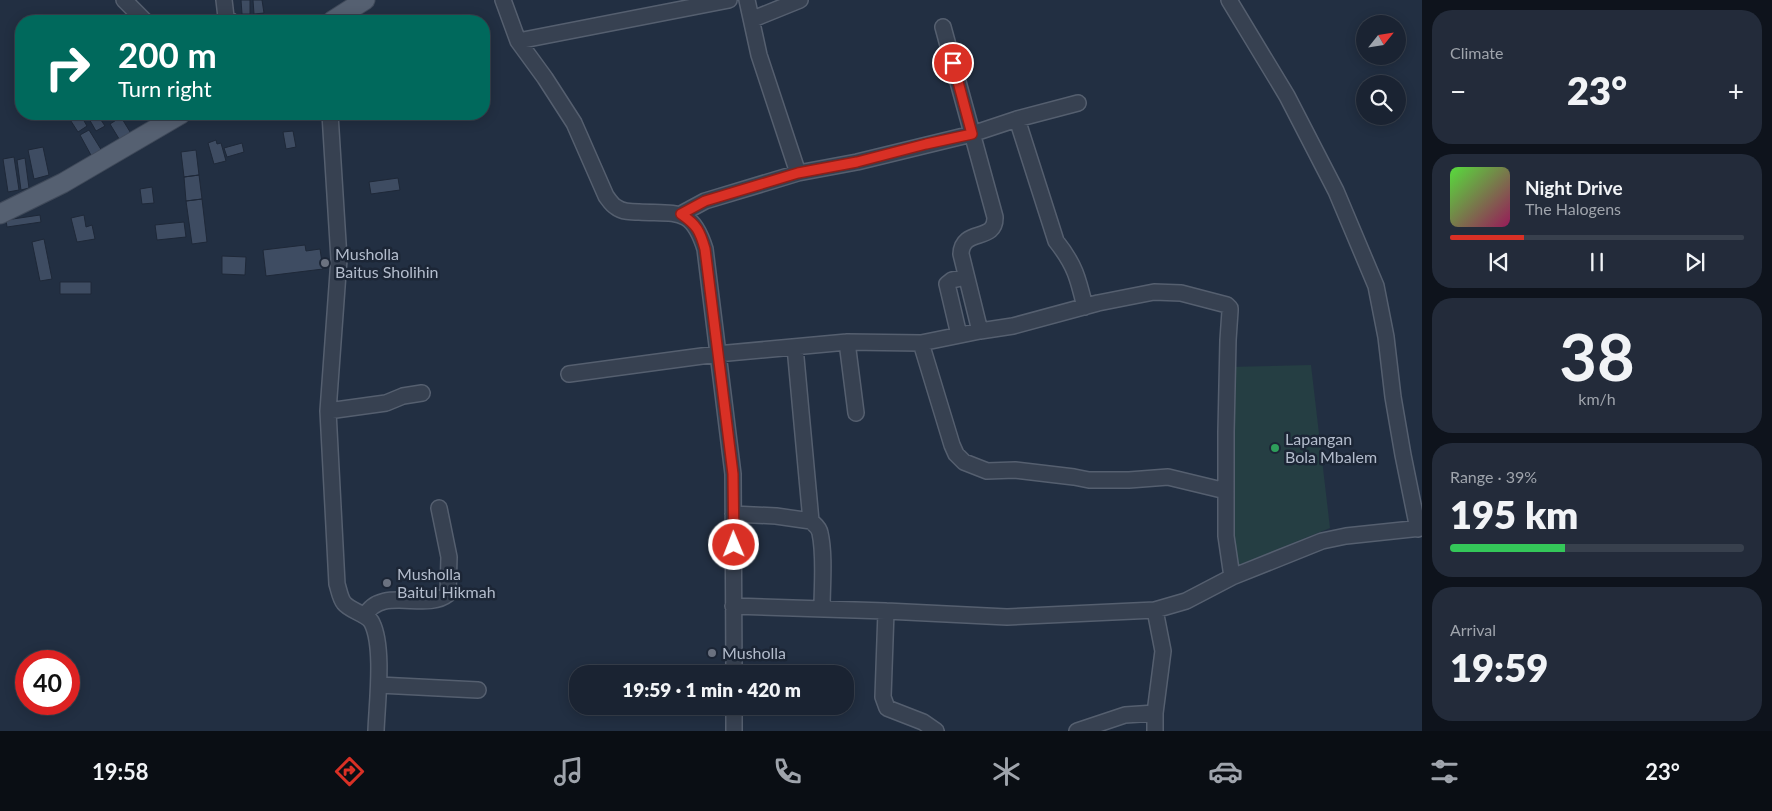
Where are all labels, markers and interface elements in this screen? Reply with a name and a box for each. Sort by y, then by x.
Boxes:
north arrow [1356,15,1406,65]
map controls [1356,15,1406,125]
text: 200 m [118,33,217,75]
icon: right [35,35,100,100]
pin [932,42,974,84]
text: Climate [1450,43,1503,62]
icon: arrive [939,49,967,77]
text: 23° [1567,67,1627,113]
text: − [1450,74,1466,108]
text: + [1728,74,1744,108]
text: Turn right [118,75,212,102]
button: search [1356,75,1406,125]
text: Night Drive [1525,176,1623,199]
text: The Halogens [1525,199,1621,218]
place label: Musholla Baitus Sholihin [335,244,439,281]
icon: previous [1485,248,1513,276]
icon: pause [1583,248,1611,276]
icon: next [1681,248,1709,276]
marker: Musholla Baitus Sholihin [319,257,331,269]
text: 38 [1559,317,1635,395]
text: km/h [1578,389,1616,408]
place label: Lapangan Bola Mbalem [1285,429,1377,466]
marker: Lapangan Bola Mbalem [1269,442,1281,454]
text: Range · 39% [1450,467,1537,486]
text: 195 km [1450,491,1578,537]
position arrow [707,518,759,570]
place label: Musholla Baitul Hikmah [397,564,496,601]
marker: Musholla Baitul Hikmah [381,577,393,589]
text: Arrival [1450,620,1496,639]
place label: Musholla [722,643,786,662]
text: 19:59 [1450,644,1548,690]
marker: Musholla [706,647,718,659]
speed limit sign: 40 [15,650,80,715]
text: 19:59 · 1 min · 420 m [622,678,801,701]
icon: directions [332,754,367,789]
icon: music [551,754,586,789]
icon: phone [770,754,805,789]
icon: climate [989,754,1024,789]
icon: car [1208,754,1243,789]
icon: filters [1427,754,1462,789]
text: 19:58 [92,758,149,785]
text: 23° [1645,758,1680,785]

